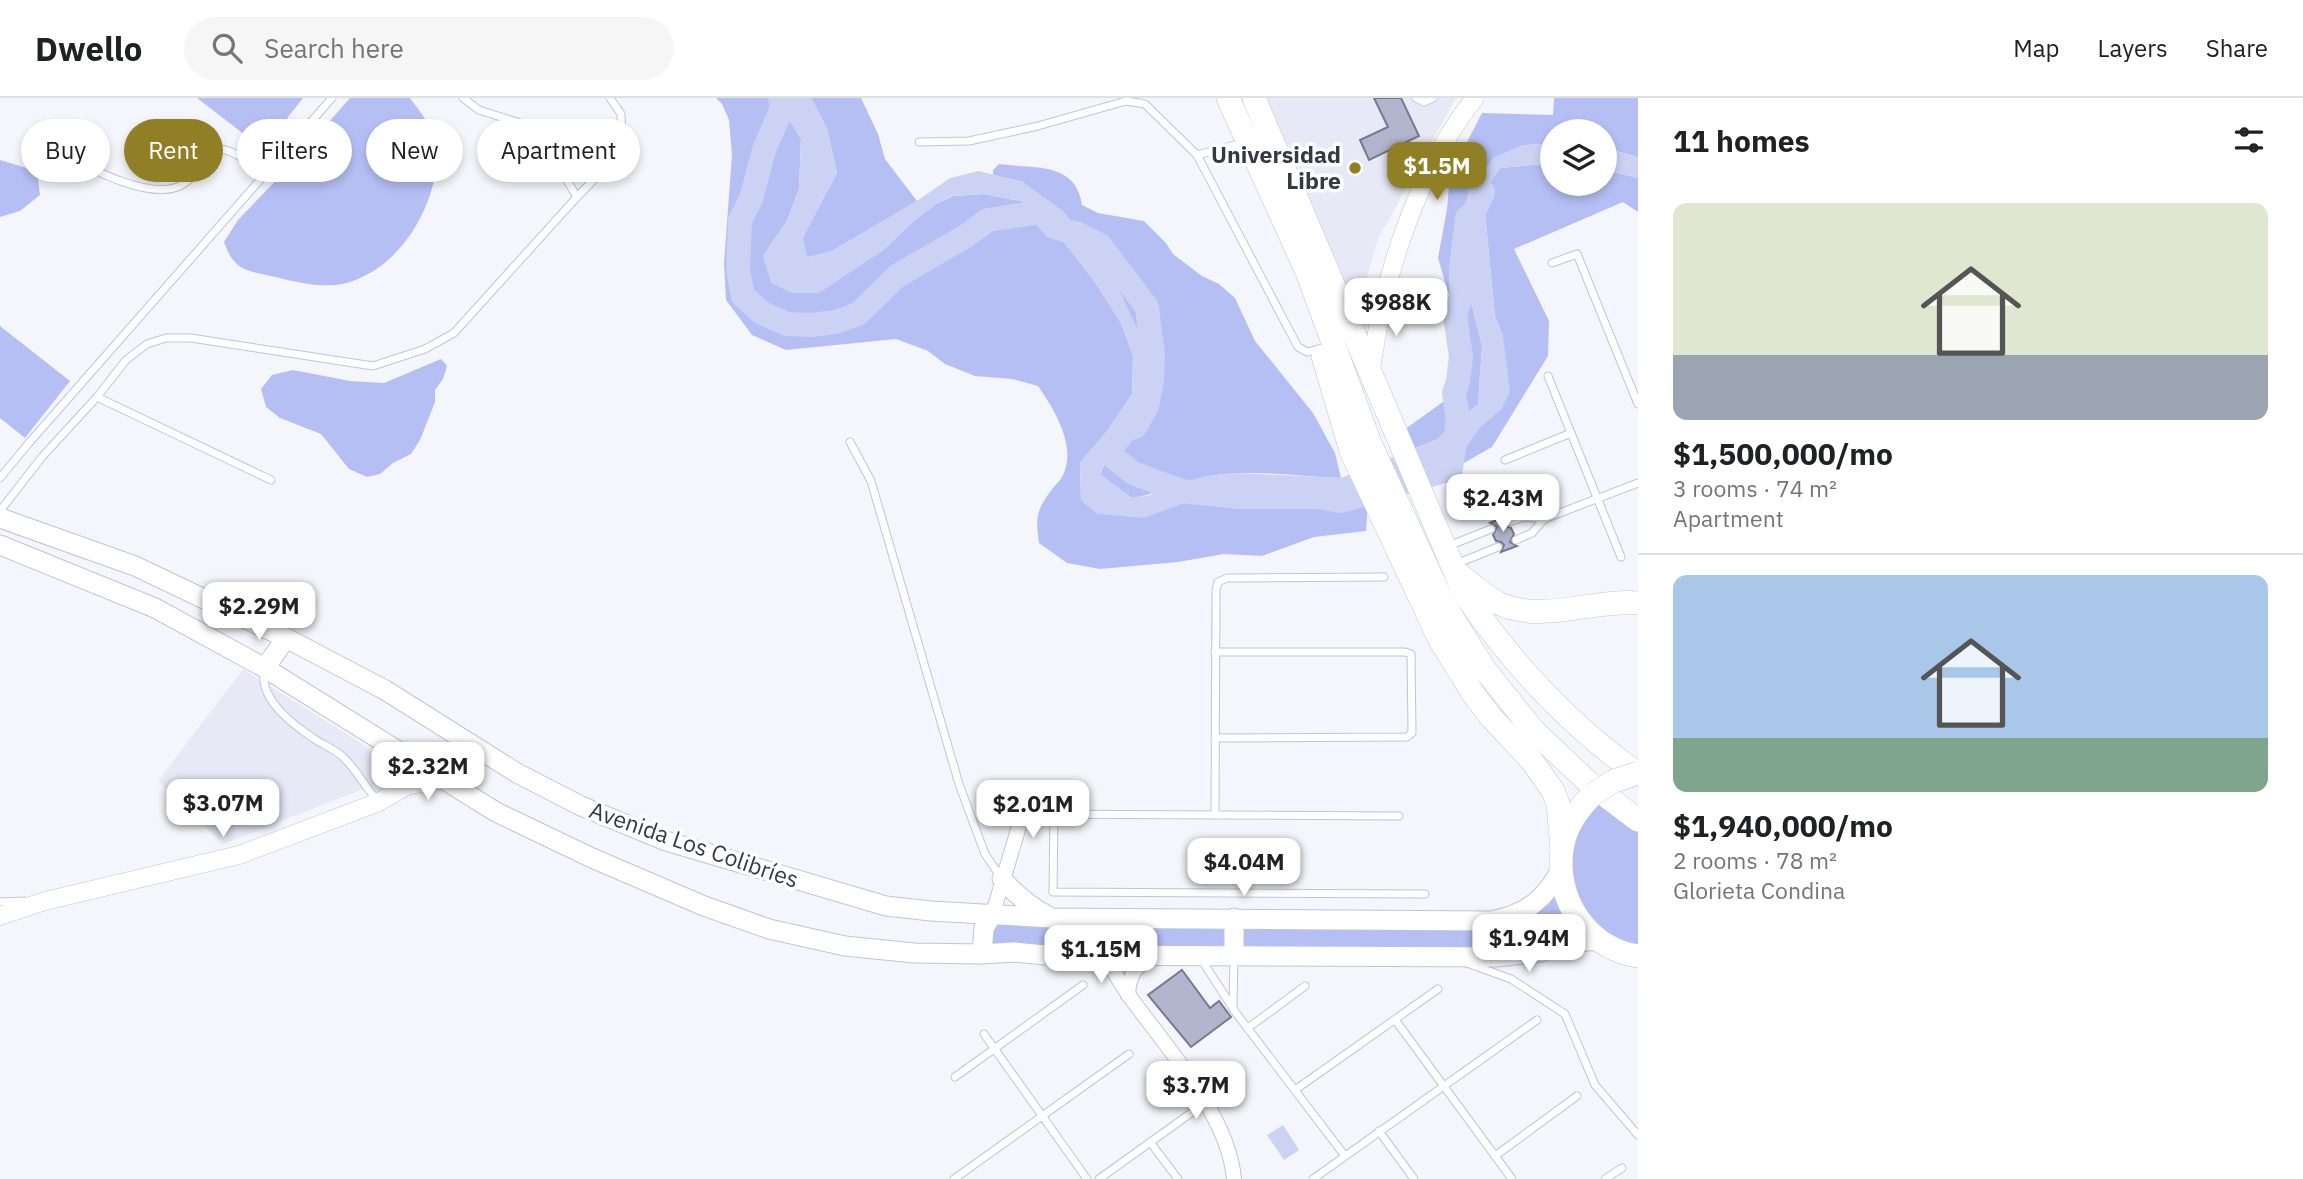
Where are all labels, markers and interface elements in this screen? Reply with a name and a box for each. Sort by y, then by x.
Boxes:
search box [184,17,674,80]
text: Dwello [35,27,142,70]
icon: search [208,29,246,67]
text: Search here [264,31,404,65]
text: Map [2013,32,2060,64]
text: Layers [2098,32,2168,64]
text: Share [2206,32,2268,64]
chip: Buy [21,119,110,182]
chip: Rent [124,119,223,182]
chip: Filters [237,119,352,182]
chip: New [366,119,463,182]
chip: Apartment [477,119,640,182]
map controls [1540,119,1617,196]
button: layers [1540,119,1617,196]
text: 11 homes [1673,121,1810,160]
icon: filters [2230,121,2268,159]
place label: Universidad Libre [1211,139,1341,195]
pin: $1.5M [1388,142,1486,202]
text: $1.5M [1403,150,1471,180]
marker: Universidad Libre [1347,160,1363,176]
icon: home [1908,248,2034,374]
pin: $988K [1347,278,1445,338]
text: $988K [1360,286,1432,316]
text: $1,500,000/mo [1673,434,1893,473]
text: 3 rooms · 74 m² [1673,473,1837,503]
pin: $2.43M [1446,474,1560,534]
text: $2.43M [1462,482,1544,512]
text: Apartment [1673,503,1784,533]
pin: $2.29M [202,582,316,642]
text: $2.29M [218,590,300,620]
icon: home [1908,620,2034,746]
pin: $2.32M [371,742,485,802]
text: $2.32M [387,750,469,780]
pin: $3.07M [166,780,280,839]
pin: $2.01M [976,780,1090,840]
text: $3.07M [182,787,264,817]
text: $2.01M [992,788,1074,818]
street label: Avenida Los Colibríes [586,794,803,894]
text: $1,940,000/mo [1673,806,1893,845]
pin: $4.04M [1187,838,1301,898]
text: 2 rooms · 78 m² [1673,845,1837,875]
text: $4.04M [1203,846,1285,876]
text: Glorieta Condina [1673,875,1845,905]
pin: $1.94M [1472,914,1586,974]
text: $1.94M [1488,922,1570,952]
pin: $1.15M [1044,926,1158,985]
text: $1.15M [1060,933,1142,963]
pin: $3.7M [1147,1062,1245,1121]
text: $3.7M [1162,1069,1230,1099]

